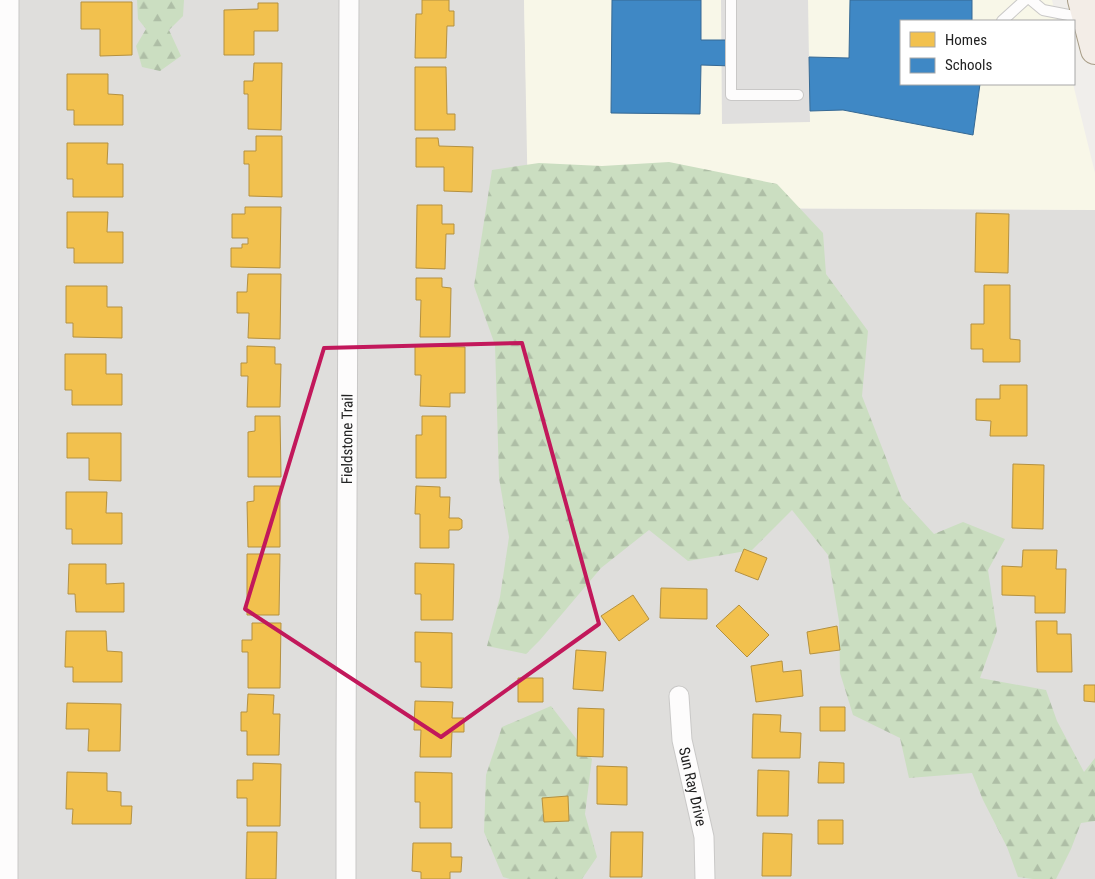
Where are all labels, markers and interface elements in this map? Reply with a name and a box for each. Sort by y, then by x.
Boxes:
legend [900,20,1075,85]
text: Homes [945,31,987,49]
text: Schools [945,56,992,74]
street label: Fieldstone Trail [338,394,356,484]
street label: Sun Ray Drive [675,745,710,828]

